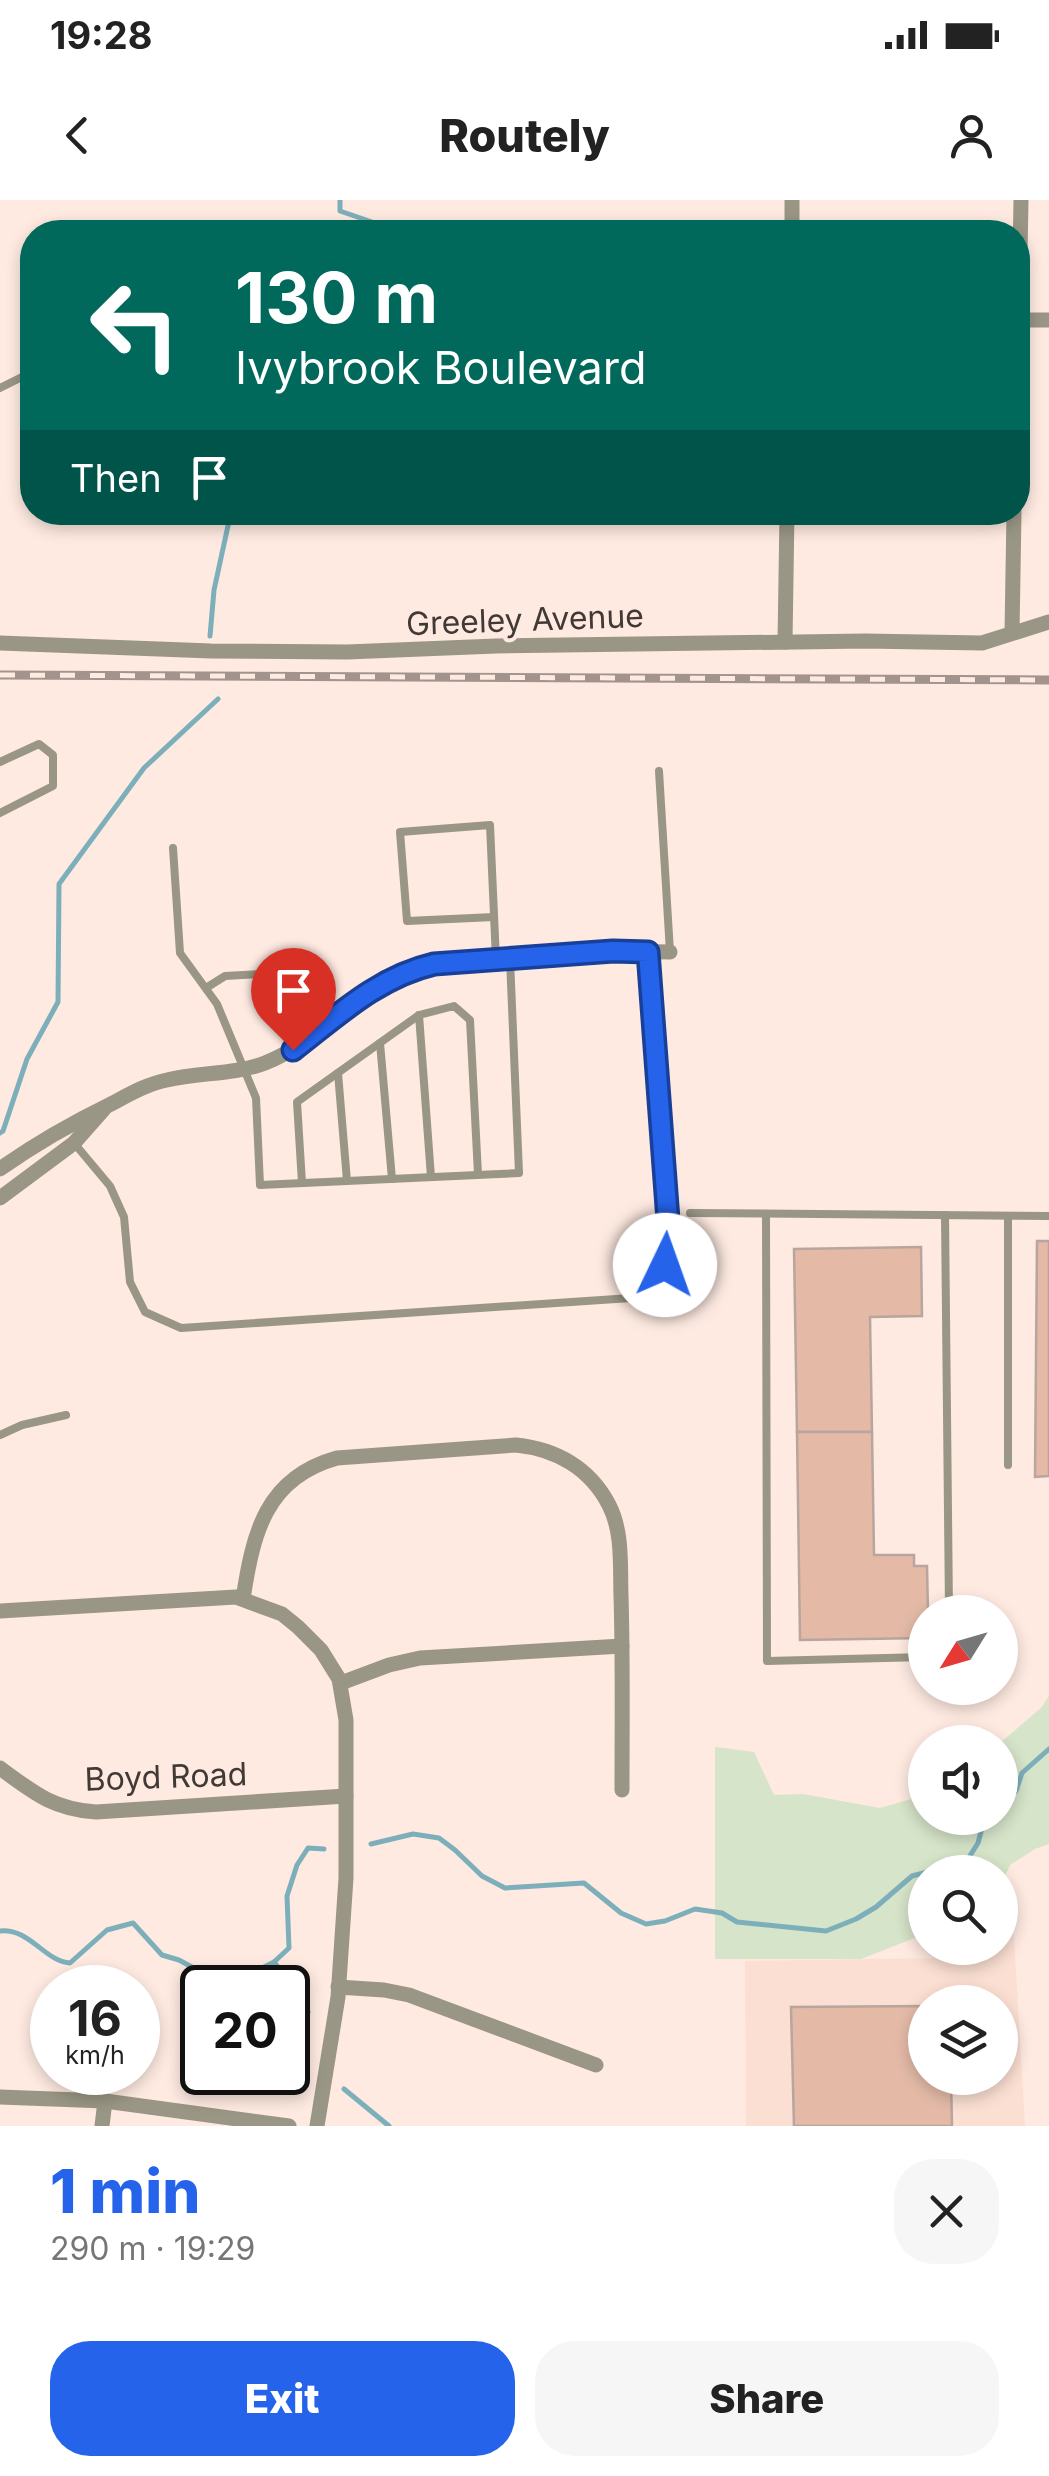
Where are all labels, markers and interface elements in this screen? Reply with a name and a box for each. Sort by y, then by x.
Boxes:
text: 19:28 [50,12,152,58]
icon: back [50,108,105,163]
text: Routely [439,108,610,163]
icon: person [944,108,999,163]
text: 130 m [235,255,438,340]
icon: left [70,260,200,390]
text: Ivybrook Boulevard [235,340,647,395]
icon: arrive [182,450,237,505]
text: Then [70,455,162,501]
street label: Greeley Avenue [405,596,645,643]
pin [251,948,336,1051]
icon: arrive [266,963,321,1018]
position arrow [613,1213,717,1317]
north arrow [908,1595,1018,1705]
map controls [908,1595,1018,2095]
button: sound [908,1725,1018,1835]
street label: Boyd Road [84,1754,248,1799]
button: search [908,1855,1018,1965]
speed limit sign: 20 [180,1965,310,2095]
button: layers [908,1985,1018,2095]
text: 16 [68,1988,122,2048]
text: km/h [65,2040,125,2070]
text: 1 min [50,2155,200,2227]
button: close [894,2159,999,2264]
text: 290 m · 19:29 [50,2229,255,2268]
button: Exit [50,2341,515,2456]
button: Share [535,2341,999,2456]

